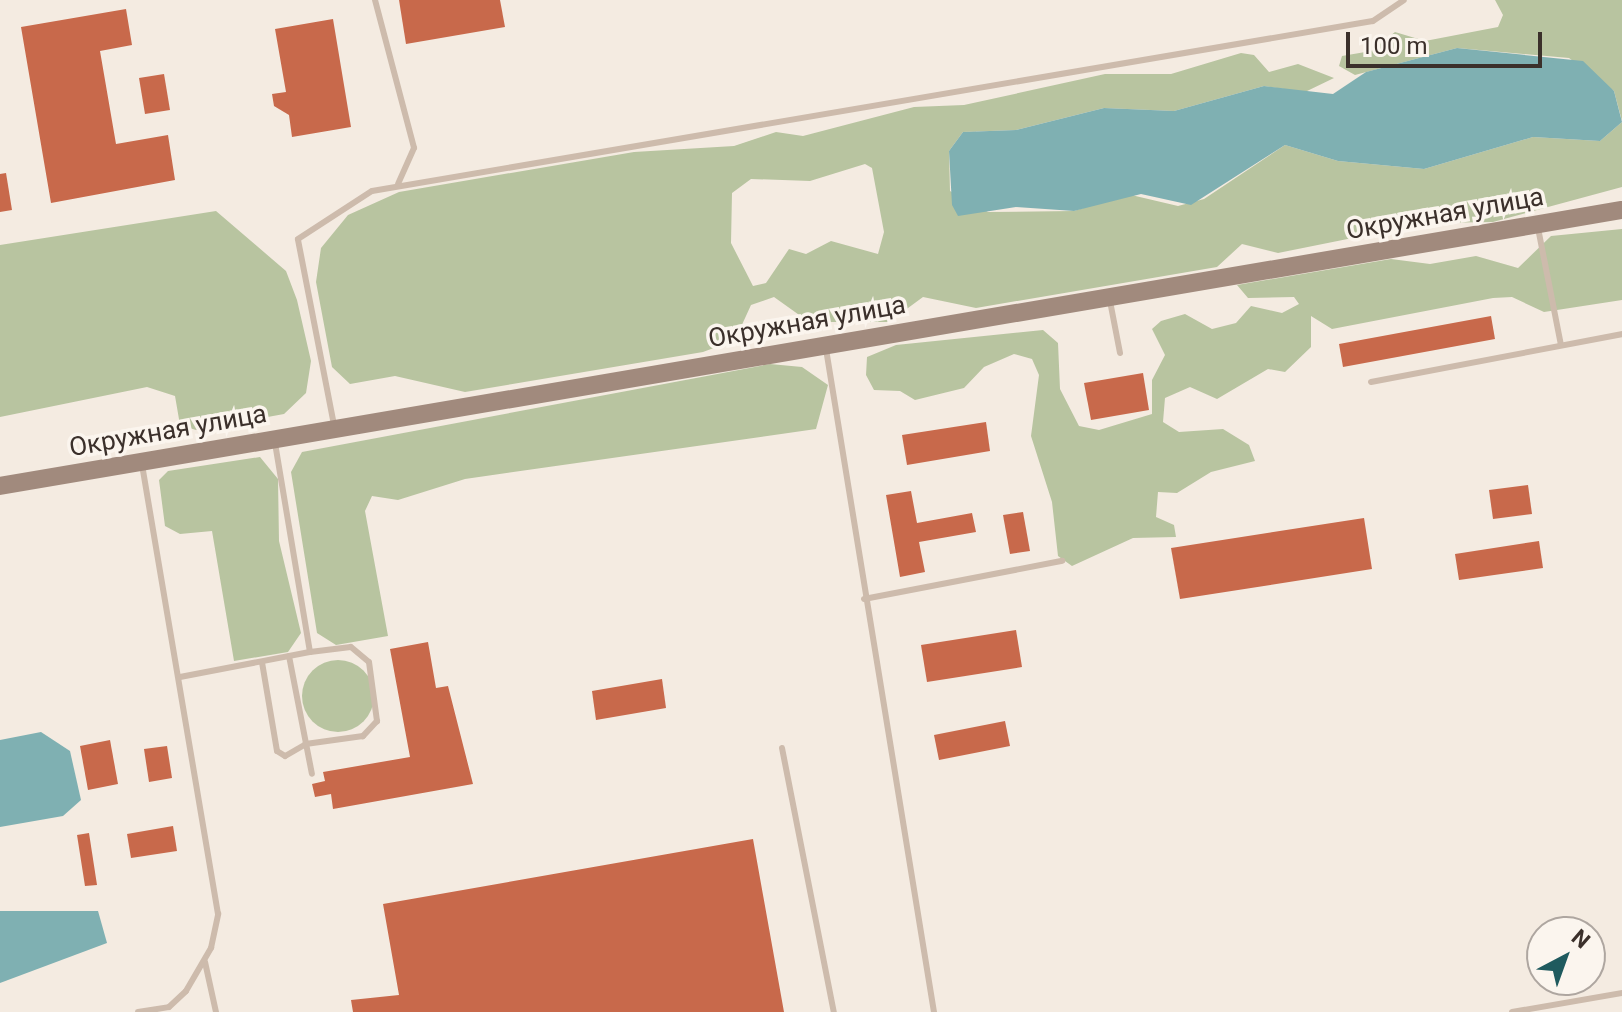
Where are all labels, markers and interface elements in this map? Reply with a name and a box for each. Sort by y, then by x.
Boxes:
scale bar [1350,16,1546,66]
text: 100 m [1360,32,1427,60]
street label: Окружная улица [1344,181,1546,247]
street label: Окружная улица [706,289,908,355]
street label: Окружная улица [67,398,269,464]
north arrow [1526,916,1606,996]
text: N [1567,924,1595,954]

